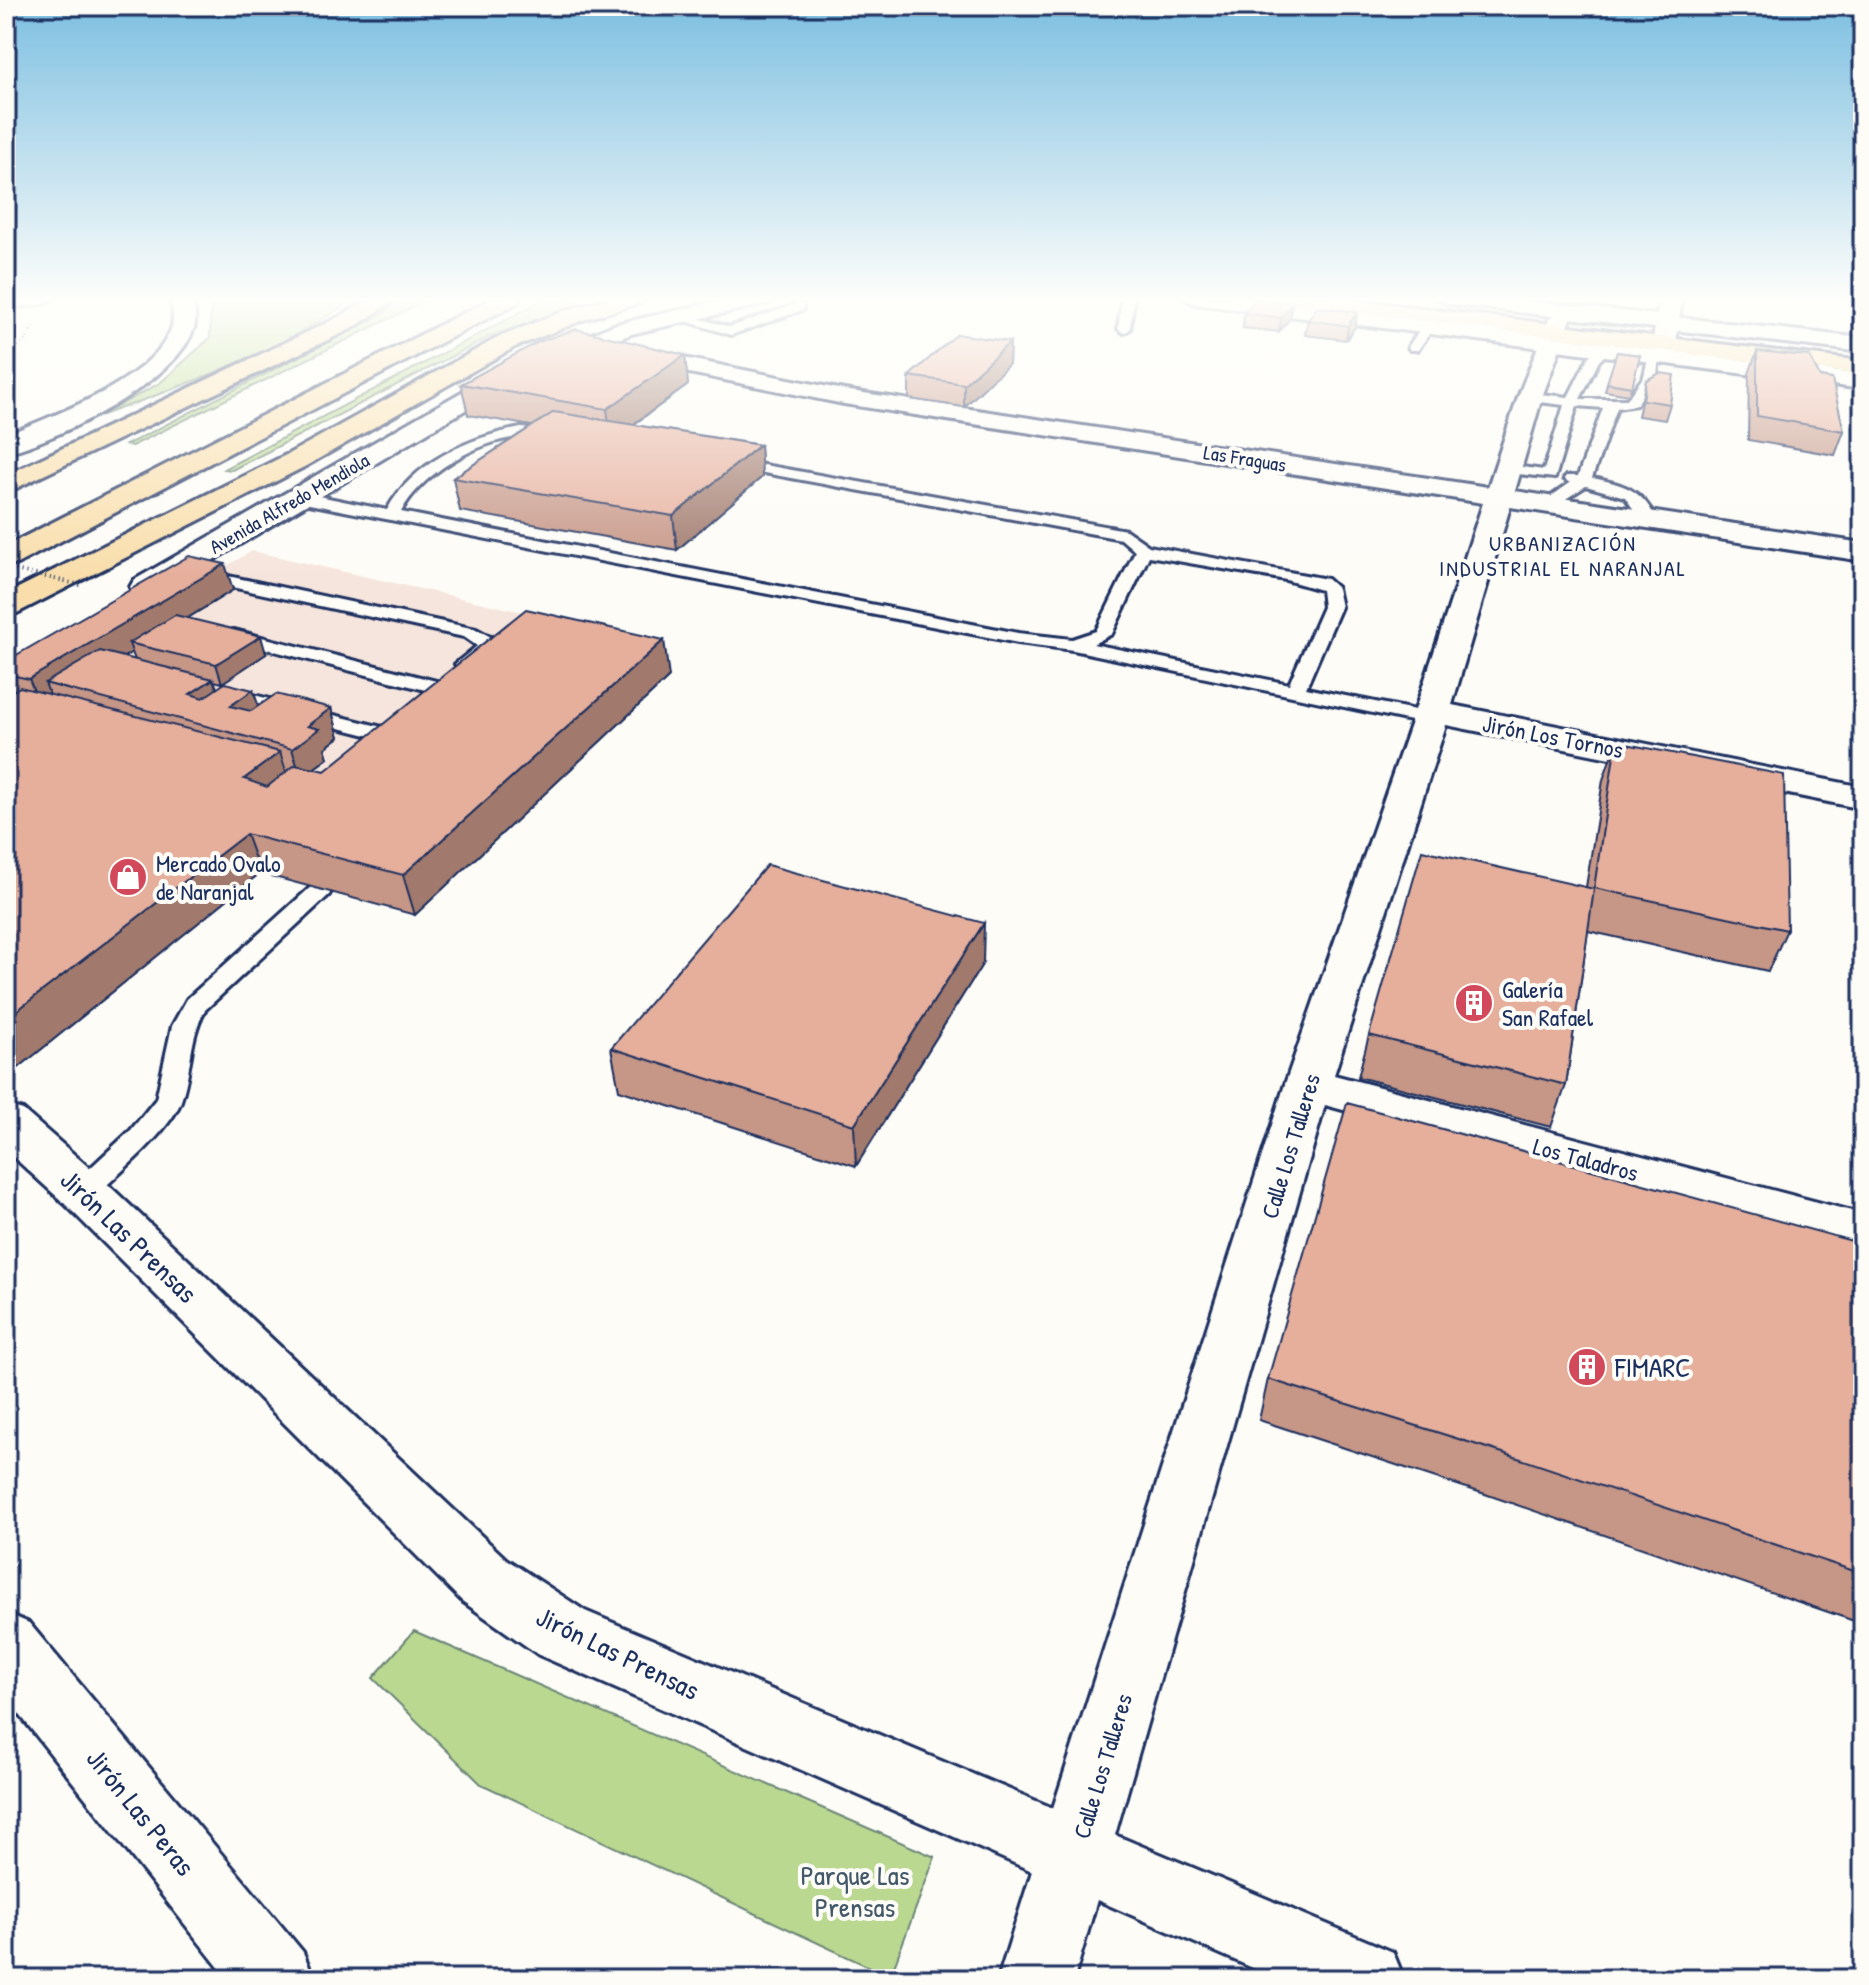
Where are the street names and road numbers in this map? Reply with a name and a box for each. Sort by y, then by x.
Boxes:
street label: Las Fraguas [1202,438,1288,478]
street label: Avenida Alfredo Mendiola [204,446,374,560]
street label: Jirón Los Tornos [1480,707,1626,765]
street label: Calle Los Talleres [1253,1070,1327,1222]
street label: Los Taladros [1530,1130,1642,1188]
street label: Jirón Las Prensas [52,1161,206,1311]
street label: Jirón Las Prensas [530,1597,706,1709]
street label: Calle Los Talleres [1065,1690,1139,1842]
street label: Jirón Las Peras [78,1740,204,1884]

